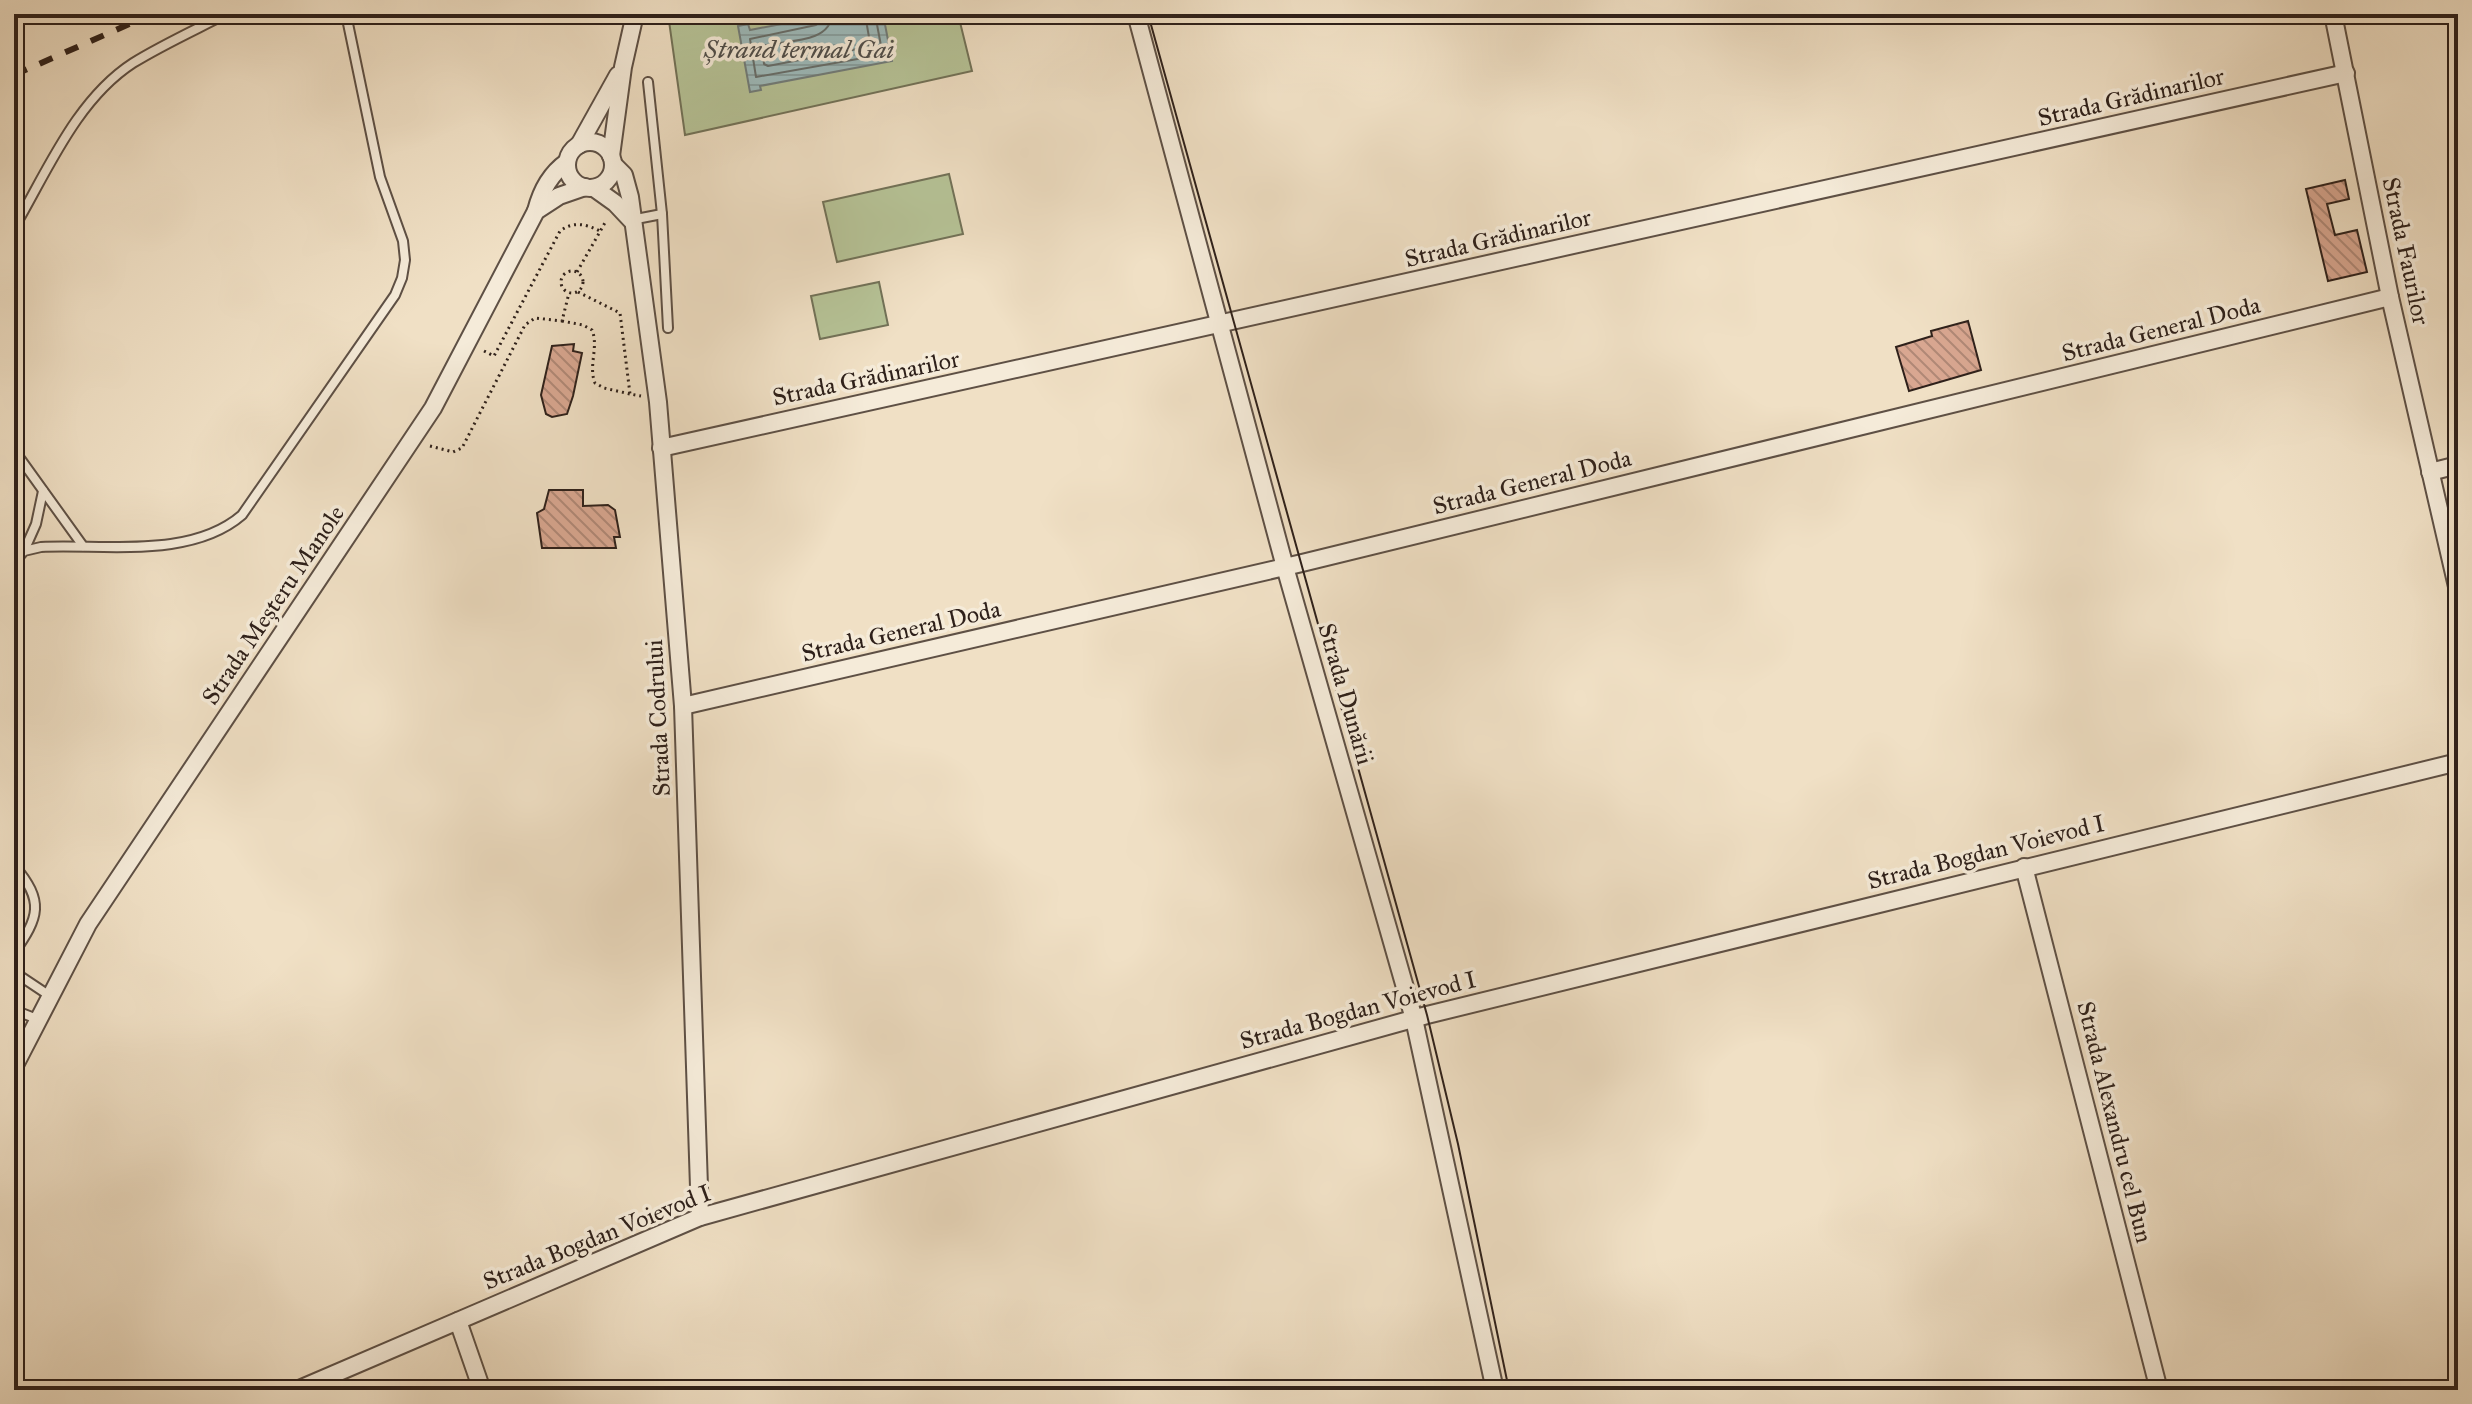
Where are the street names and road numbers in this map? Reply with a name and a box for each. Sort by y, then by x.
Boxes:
street label: Strada Grădinarilor [2035,61,2227,133]
street label: Strada Faurilor [2376,175,2436,327]
street label: Strada Grădinarilor [1402,202,1594,274]
street label: Strada General Doda [2059,290,2264,368]
street label: Strada Grădinarilor [770,344,962,412]
street label: Strada General Doda [1430,443,1635,521]
street label: Strada Meșteru Manole [195,500,351,710]
street label: Strada General Doda [798,593,1004,669]
street label: Strada Dunării [1311,620,1381,769]
street label: Strada Codrului [639,638,677,797]
street label: Strada Bogdan Voievod I [1864,808,2108,896]
street label: Strada Bogdan Voievod I [1237,964,1479,1056]
street label: Strada Alexandru cel Bun [2070,998,2160,1246]
street label: Strada Bogdan Voievod I [479,1178,715,1296]

